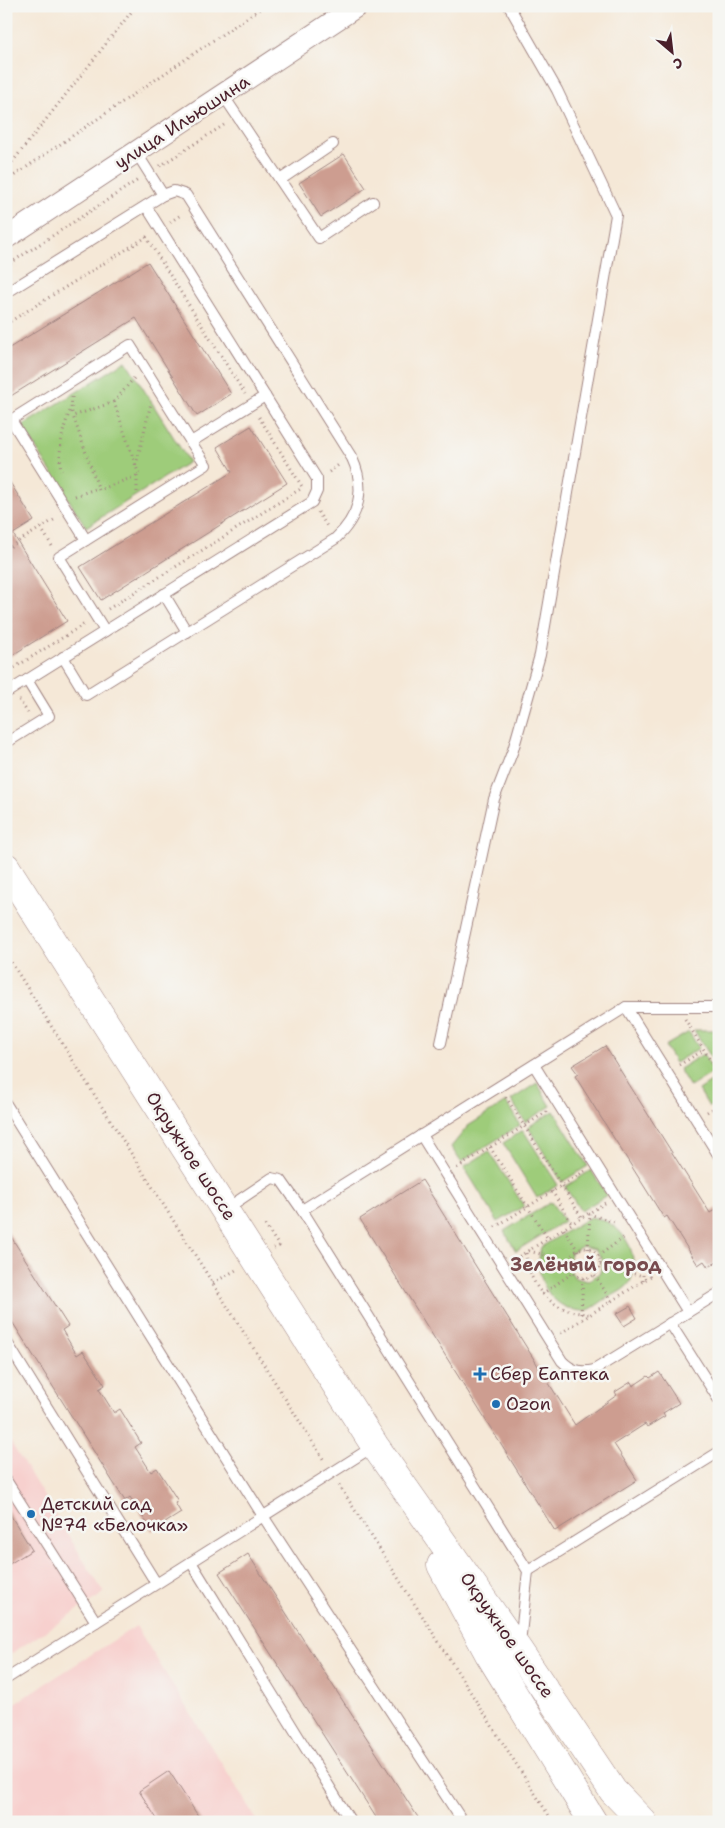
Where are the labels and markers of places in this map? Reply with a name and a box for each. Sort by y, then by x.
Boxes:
place label: Сбер Еаптека [490,1362,609,1386]
marker: Сбер Еаптека [474,1368,486,1380]
place label: Ozon [506,1392,551,1416]
marker: Ozon [490,1398,502,1410]
place label: Детский сад №74 «Белочка» [41,1492,188,1537]
marker: Детский сад №74 «Белочка» [25,1508,37,1520]

